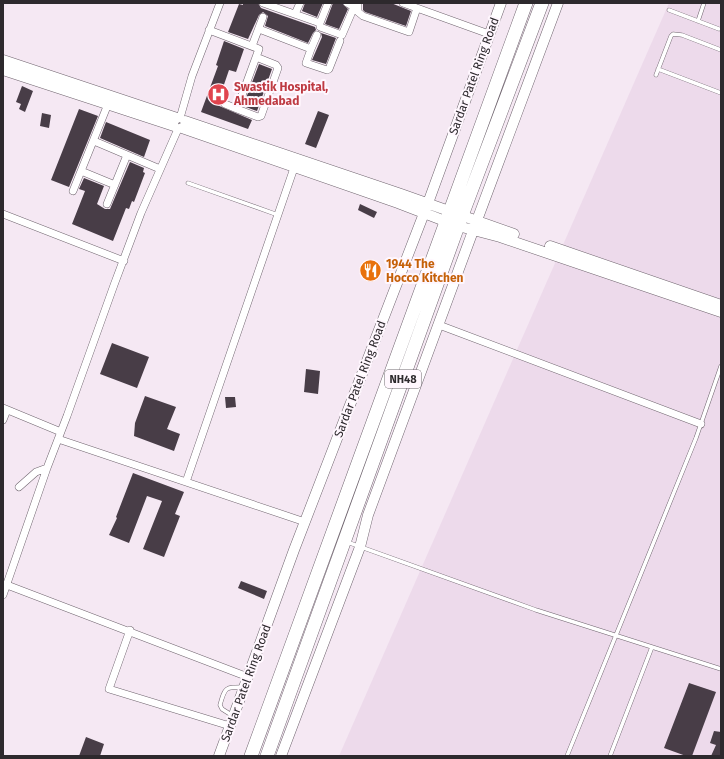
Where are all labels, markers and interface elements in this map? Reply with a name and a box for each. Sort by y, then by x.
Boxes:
street label: Sardar Patel Ring Road [446,15,502,137]
place label: Swastik Hospital, Ahmedabad [233,80,328,108]
hospital icon: Swastik Hospital, Ahmedabad [206,81,232,107]
place label: 1944 The Hocco Kitchen [386,257,464,285]
restaurant icon: 1944 The Hocco Kitchen [358,258,384,284]
street label: Sardar Patel Ring Road [331,319,389,439]
road number: NH48 [385,370,421,388]
street label: Sardar Patel Ring Road [218,622,274,744]

